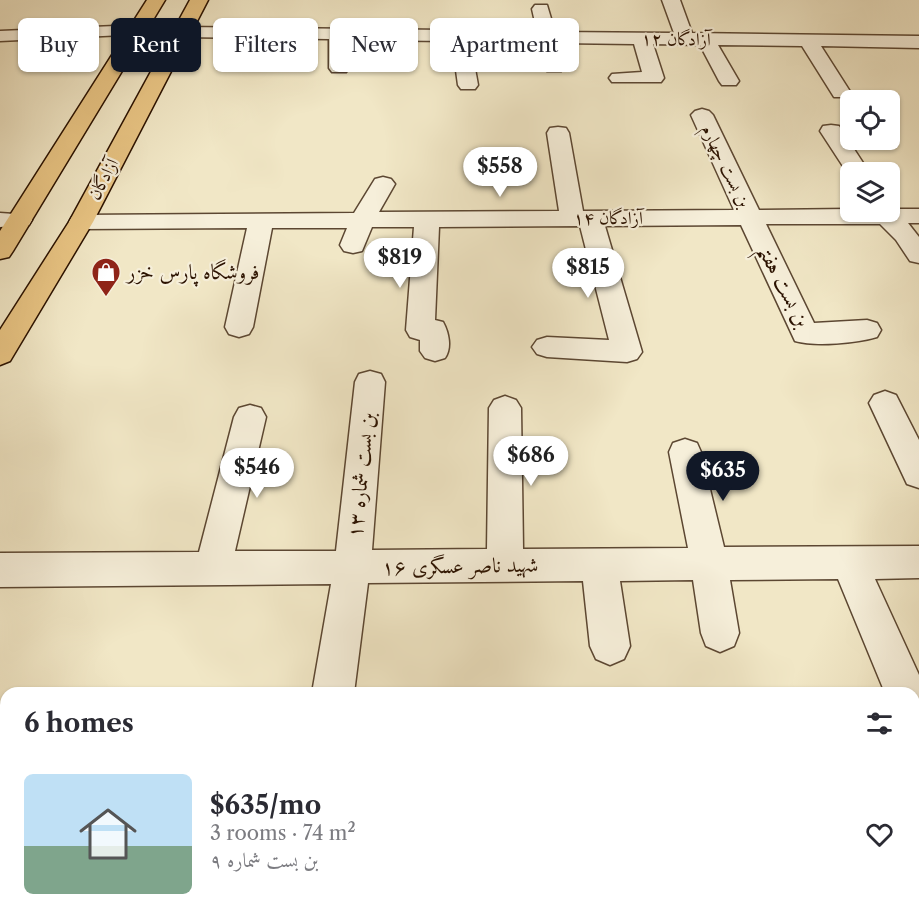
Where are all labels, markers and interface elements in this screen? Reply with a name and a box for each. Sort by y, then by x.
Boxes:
chip: Buy [18,18,99,72]
chip: Rent [111,18,201,72]
chip: Filters [213,18,318,72]
chip: New [330,18,418,72]
chip: Apartment [430,18,579,72]
street label: ۱۲ آزادگان [641,27,713,51]
map controls [840,90,900,222]
button: locate [840,90,900,150]
street label: بن بست چهارم [692,121,756,214]
pin: $558 [464,147,536,198]
street label: آزادگان [83,153,124,204]
text: $558 [477,154,523,178]
button: layers [840,162,900,222]
street label: ۱۴ آزادگان [573,207,645,229]
pin: $819 [364,238,436,289]
street label: بن بست هفتم [745,240,816,336]
text: $819 [378,245,422,269]
pin: $815 [552,248,624,299]
text: $815 [566,255,610,279]
shop icon: فروشگاه پارس خزر [90,256,122,298]
place label: فروشگاه پارس خزر [125,259,260,287]
street label: بن بست شماره ۱۳ [341,411,380,539]
pin: $686 [495,436,567,487]
text: $686 [507,443,555,467]
pin: $546 [221,448,293,499]
pin: $635 [687,451,759,502]
text: $546 [234,455,280,479]
text: $635 [700,458,746,482]
street label: ۱۶ شهید ناصر عسگری [381,552,539,581]
text: 6 homes [24,707,134,739]
icon: filters [863,707,896,740]
text: $635/mo [210,789,321,821]
icon: home [72,798,144,870]
icon: heart [863,818,896,851]
text: 3 rooms · 74 m² [210,821,356,845]
text: بن بست شماره ۹ [210,848,318,872]

